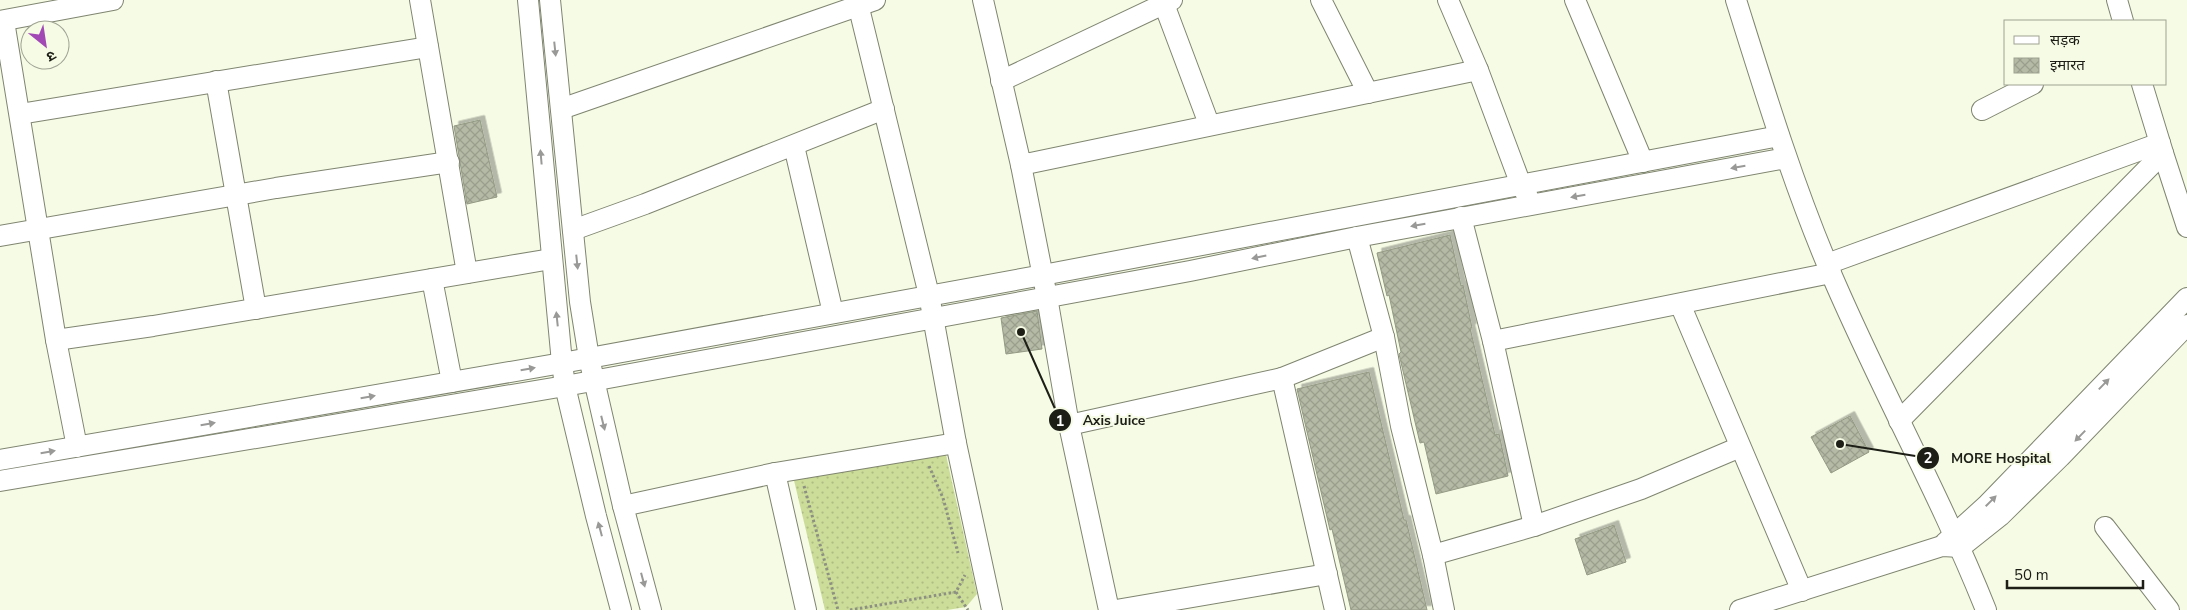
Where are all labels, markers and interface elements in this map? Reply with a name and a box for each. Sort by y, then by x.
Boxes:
north arrow [20,20,70,70]
legend [2004,20,2167,85]
text: सड़क [2050,30,2080,50]
one-way arrow [551,41,559,57]
text: उ [42,46,60,67]
text: इमारत [2050,55,2085,75]
one-way arrow [537,149,545,165]
one-way arrow [1730,163,1746,171]
one-way arrow [1570,192,1586,200]
one-way arrow [1410,222,1426,230]
one-way arrow [1251,253,1267,261]
one-way arrow [573,255,581,271]
one-way arrow [553,310,561,326]
one-way arrow [521,365,537,373]
one-way arrow [2098,378,2110,390]
one-way arrow [361,392,377,400]
callout: Axis Juice [1048,406,1155,435]
text: 1 [1055,411,1065,431]
text: Axis Juice [1083,411,1146,430]
one-way arrow [599,415,607,430]
one-way arrow [201,420,217,428]
one-way arrow [2074,430,2086,442]
callout: MORE Hospital [1916,443,2061,472]
one-way arrow [40,448,56,456]
text: 2 [1923,448,1933,468]
text: MORE Hospital [1951,449,2052,468]
one-way arrow [1985,495,1997,507]
one-way arrow [596,521,604,537]
scale bar [2007,558,2143,590]
text: 50 m [2014,565,2049,585]
one-way arrow [639,573,647,588]

